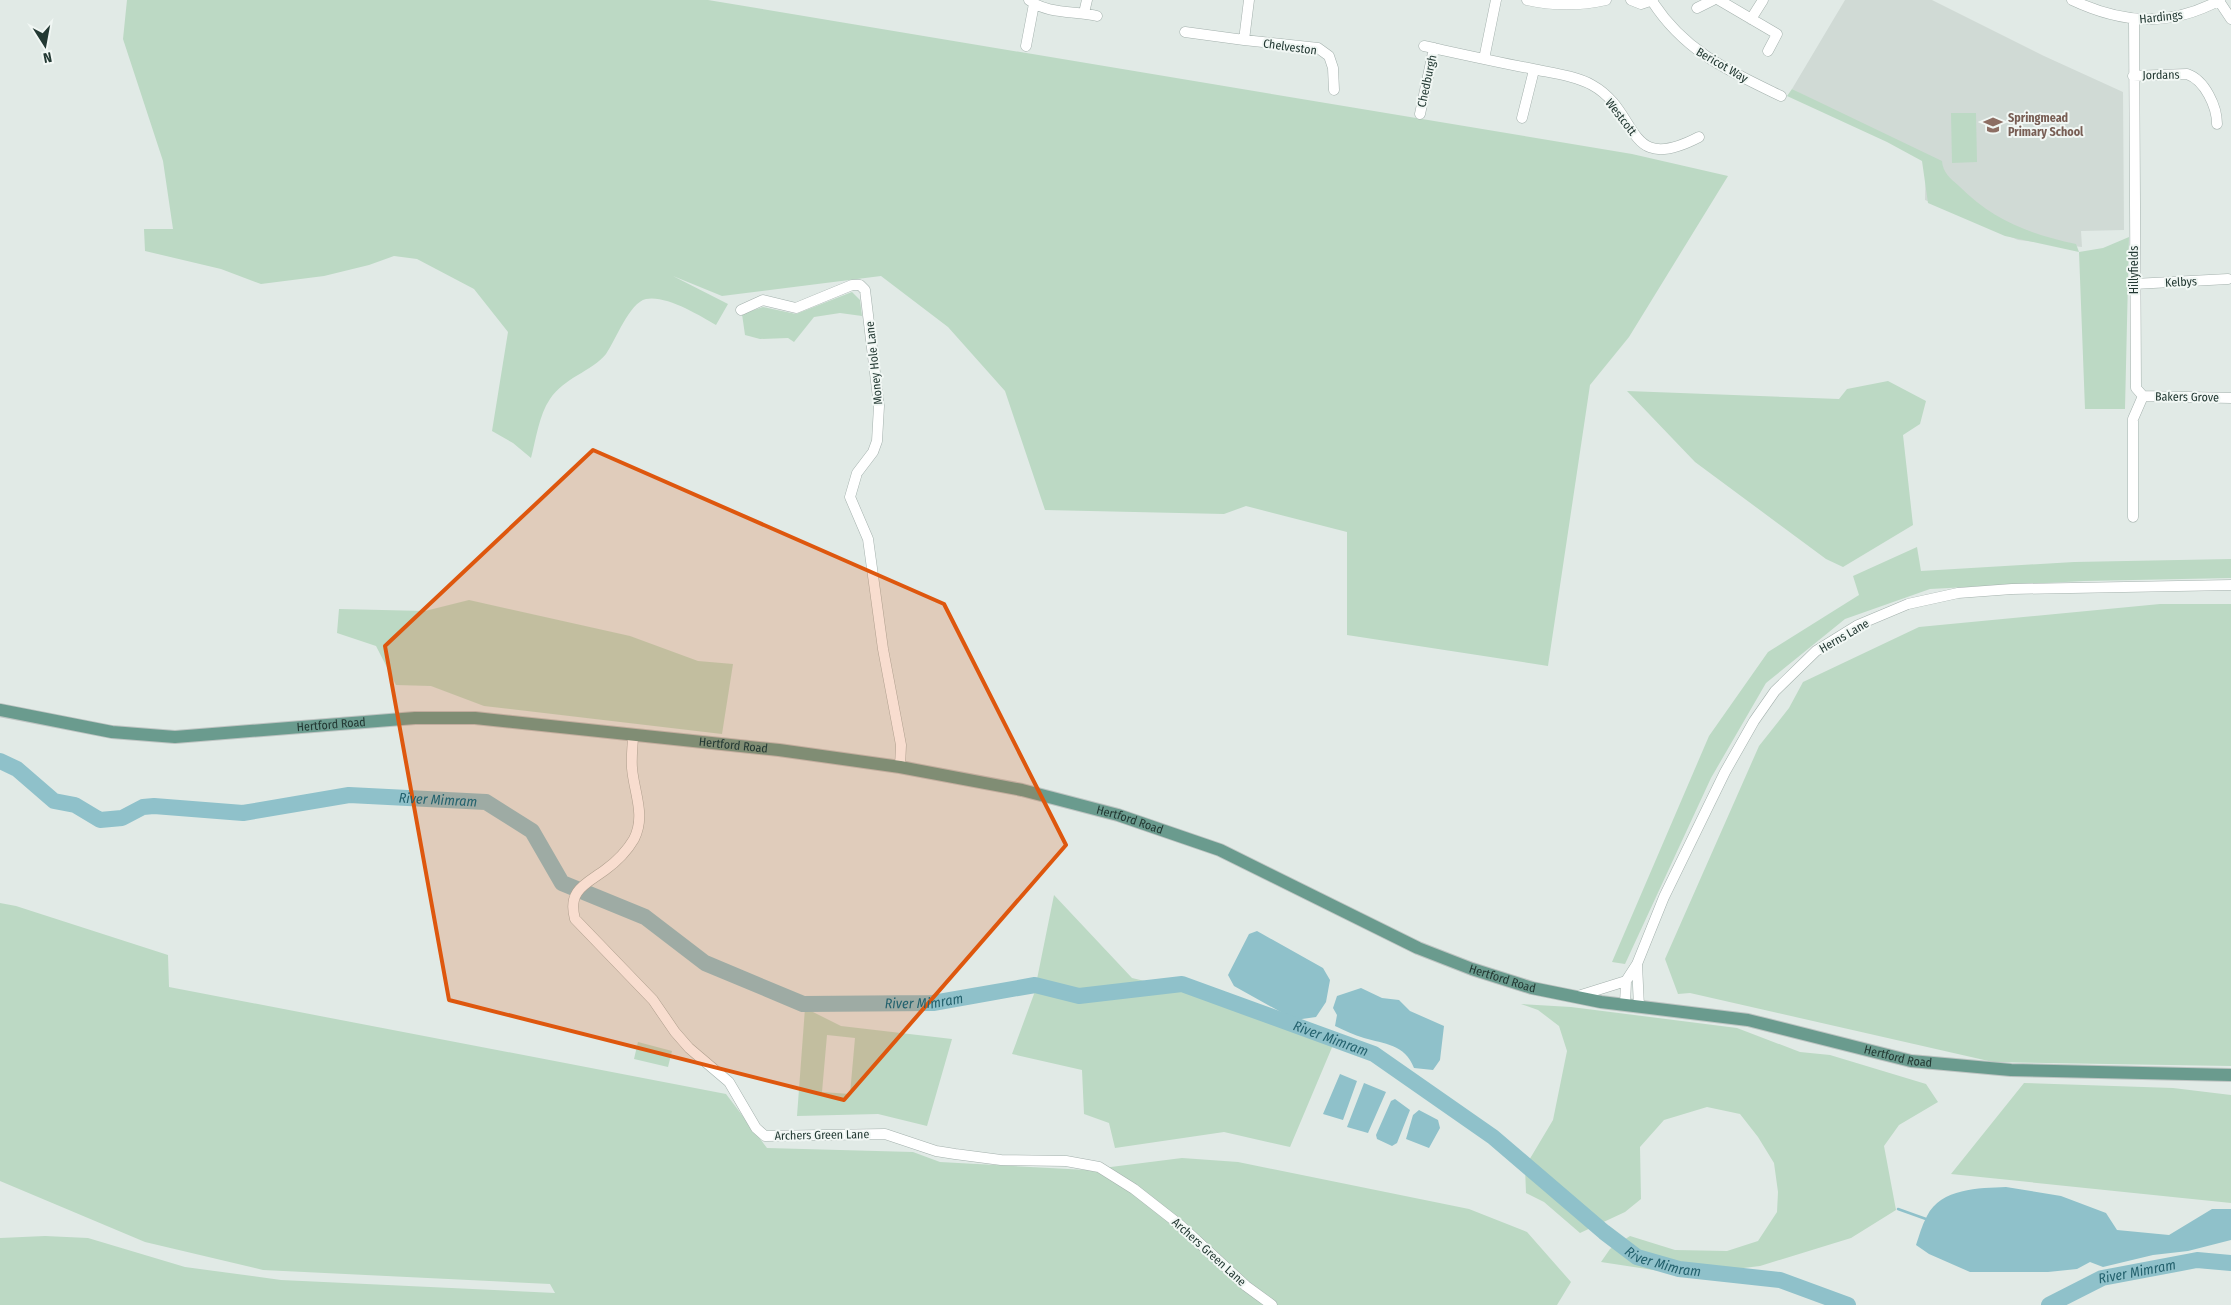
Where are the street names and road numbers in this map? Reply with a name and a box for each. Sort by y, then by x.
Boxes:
street label: Hardings [2139,8,2183,26]
street label: Chelveston [1262,36,1318,58]
street label: Bericot Way [1694,45,1751,86]
street label: Chedburgh [1415,53,1439,109]
street label: Jordans [2142,68,2180,82]
street label: Westcott [1602,96,1640,138]
street label: Hillyfields [2127,246,2141,294]
street label: Kelbys [2165,274,2197,290]
street label: Money Hole Lane [863,320,885,406]
street label: Bakers Grove [2155,389,2219,405]
street label: Herns Lane [1817,616,1871,656]
street label: Hertford Road [296,715,366,734]
street label: Hertford Road [698,735,769,756]
street label: Hertford Road [1095,803,1165,837]
street label: Hertford Road [1467,962,1537,996]
street label: Hertford Road [1863,1042,1933,1070]
street label: Archers Green Lane [775,1127,869,1143]
street label: Archers Green Lane [1169,1215,1249,1289]

